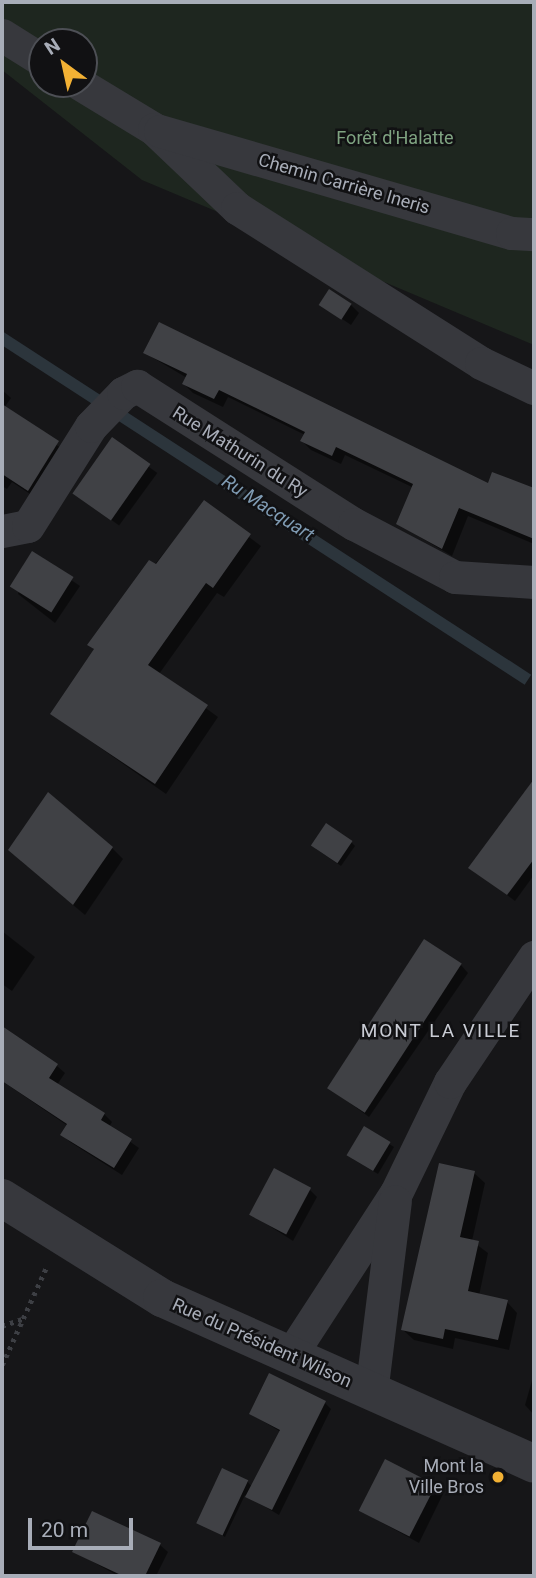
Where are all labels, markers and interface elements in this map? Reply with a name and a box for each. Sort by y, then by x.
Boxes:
north arrow [28,28,98,98]
text: N [40,33,64,60]
park label: Forêt d'Halatte [336,127,454,149]
street label: Chemin Carrière Ineris [256,149,432,219]
street label: Rue Mathurin du Ry [168,402,312,502]
water label: Ru Macquart [218,470,318,546]
district label: MONT LA VILLE [362,1020,520,1042]
street label: Rue du Président Wilson [169,1294,355,1392]
place label: Mont la Ville Bros [409,1456,484,1498]
marker: Mont la Ville Bros [490,1469,506,1485]
scale bar [32,1504,136,1548]
text: 20 m [41,1518,88,1542]

